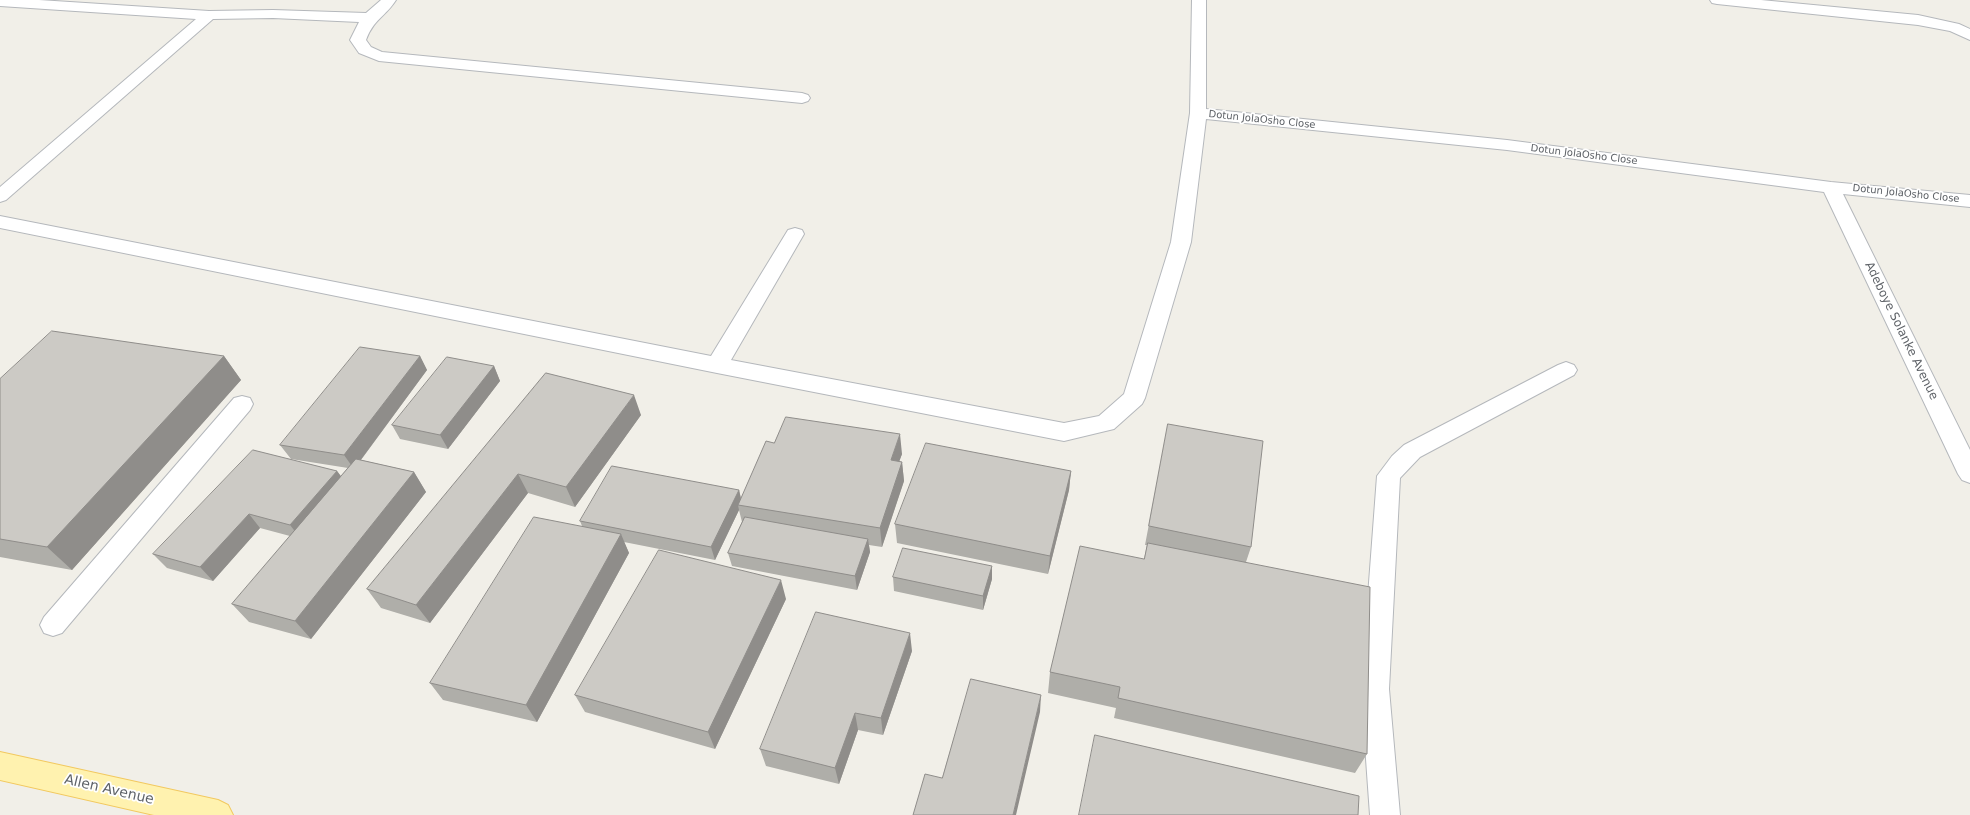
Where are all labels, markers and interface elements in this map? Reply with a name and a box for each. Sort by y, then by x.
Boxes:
street label: Dotun JolaOsho Close [1208,108,1316,132]
street label: Dotun JolaOsho Close [1530,142,1638,168]
street label: Dotun JolaOsho Close [1852,182,1960,206]
street label: Adeboye Solanke Avenue [1861,260,1941,402]
street label: Allen Avenue [63,772,155,808]

